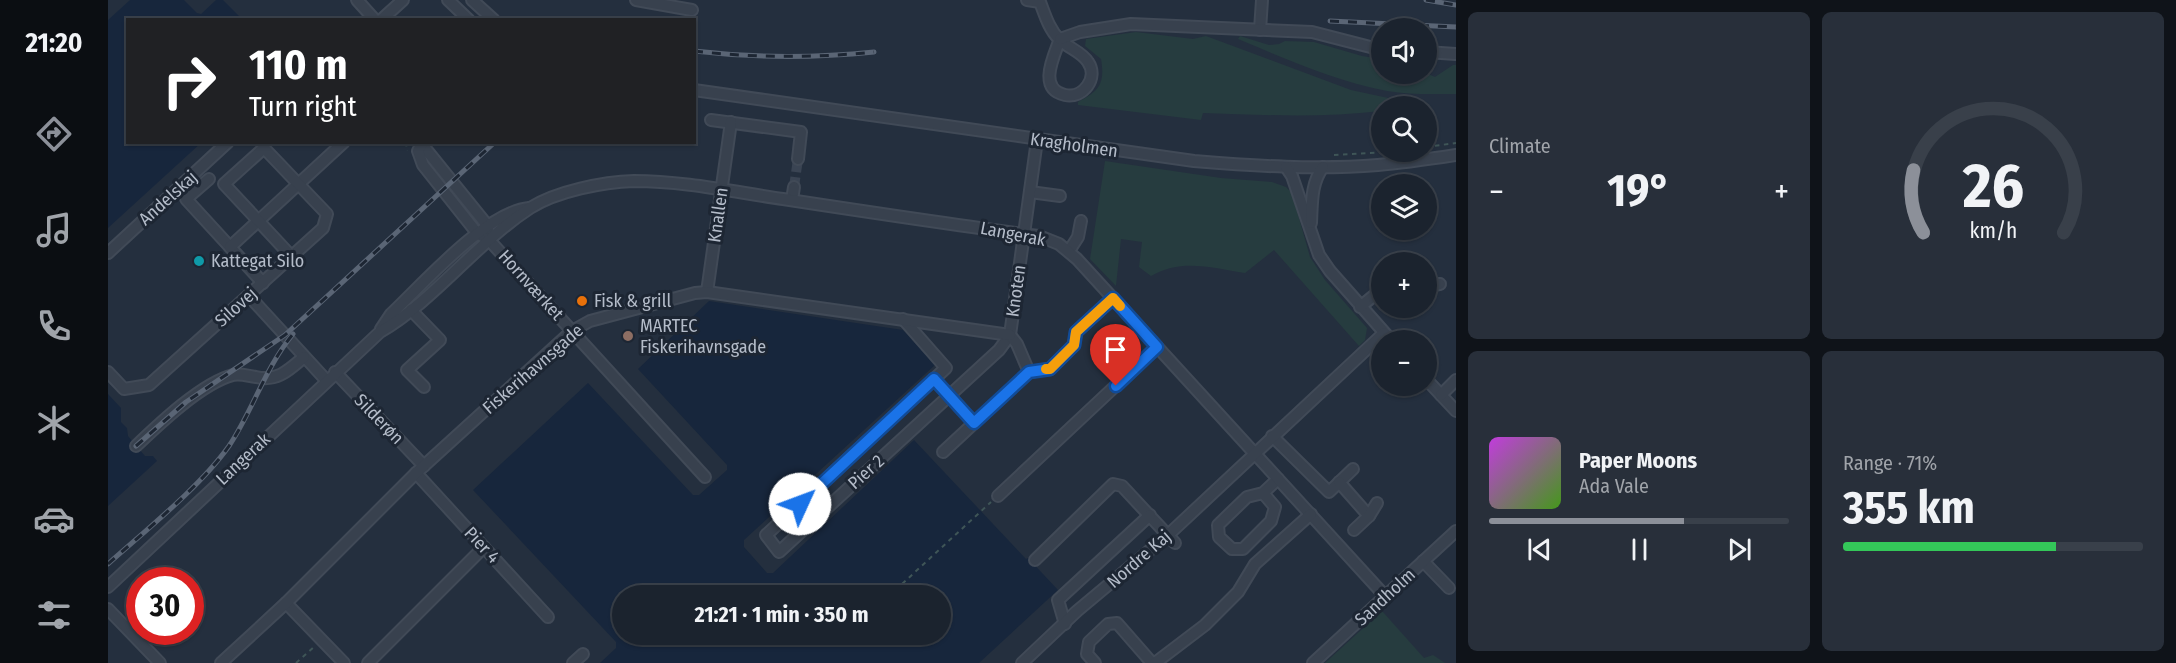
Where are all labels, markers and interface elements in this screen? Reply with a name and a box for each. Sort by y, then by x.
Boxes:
map controls [1371,18,1437,396]
button: sound [1371,18,1437,84]
text: 21:20 [26,27,82,59]
text: 110 m [249,40,348,90]
icon: right [150,42,228,120]
text: Turn right [249,91,357,123]
button: search [1371,96,1437,162]
icon: directions [33,113,75,155]
street label: Kragholmen [1029,128,1119,162]
text: Climate [1489,134,1551,158]
text: 26 [1961,149,2024,224]
text: 19° [1607,164,1671,218]
street label: Andelskaj [134,166,202,230]
text: − [1489,172,1504,212]
text: + [1774,172,1789,212]
button: layers [1371,174,1437,240]
street label: Knallen [703,186,733,244]
icon: music [33,209,75,251]
street label: Langerak [978,217,1048,251]
text: km/h [1969,218,2017,244]
street label: Hornværket [494,245,568,325]
place label: Kattegat Silo [211,250,304,272]
button: + [1371,252,1437,318]
marker: Kattegat Silo [192,254,206,268]
street label: Knoten [1001,263,1031,319]
street label: Silovej [210,282,262,332]
place label: Fisk & grill [594,290,671,312]
marker: Fisk & grill [575,294,589,308]
icon: phone [33,305,75,347]
place label: MARTEC Fiskerihavnsgade [640,315,766,358]
street label: Fiskerihavnsgade [478,319,588,419]
pin [1090,324,1141,386]
marker: MARTEC Fiskerihavnsgade [621,329,635,343]
button: − [1371,330,1437,396]
icon: arrive [1099,333,1132,366]
street label: Silderøn [350,389,408,449]
icon: climate [33,402,75,444]
street label: Langerak [211,428,275,490]
text: Paper Moons [1579,447,1697,474]
street label: Pier 2 [843,450,889,494]
text: Range · 71% [1843,451,1937,475]
position arrow [768,472,832,536]
text: Ada Vale [1579,474,1649,498]
text: 355 km [1843,481,1975,535]
icon: car [33,498,75,540]
street label: Pier 4 [460,522,505,568]
street label: Nordre Kaj [1103,525,1175,593]
icon: previous [1523,533,1556,566]
icon: pause [1623,533,1656,566]
icon: next [1723,533,1756,566]
street label: Sandholm [1350,564,1420,630]
speed limit sign: 30 [126,567,204,645]
icon: filters [33,594,75,636]
text: 21:21 · 1 min · 350 m [694,601,869,628]

